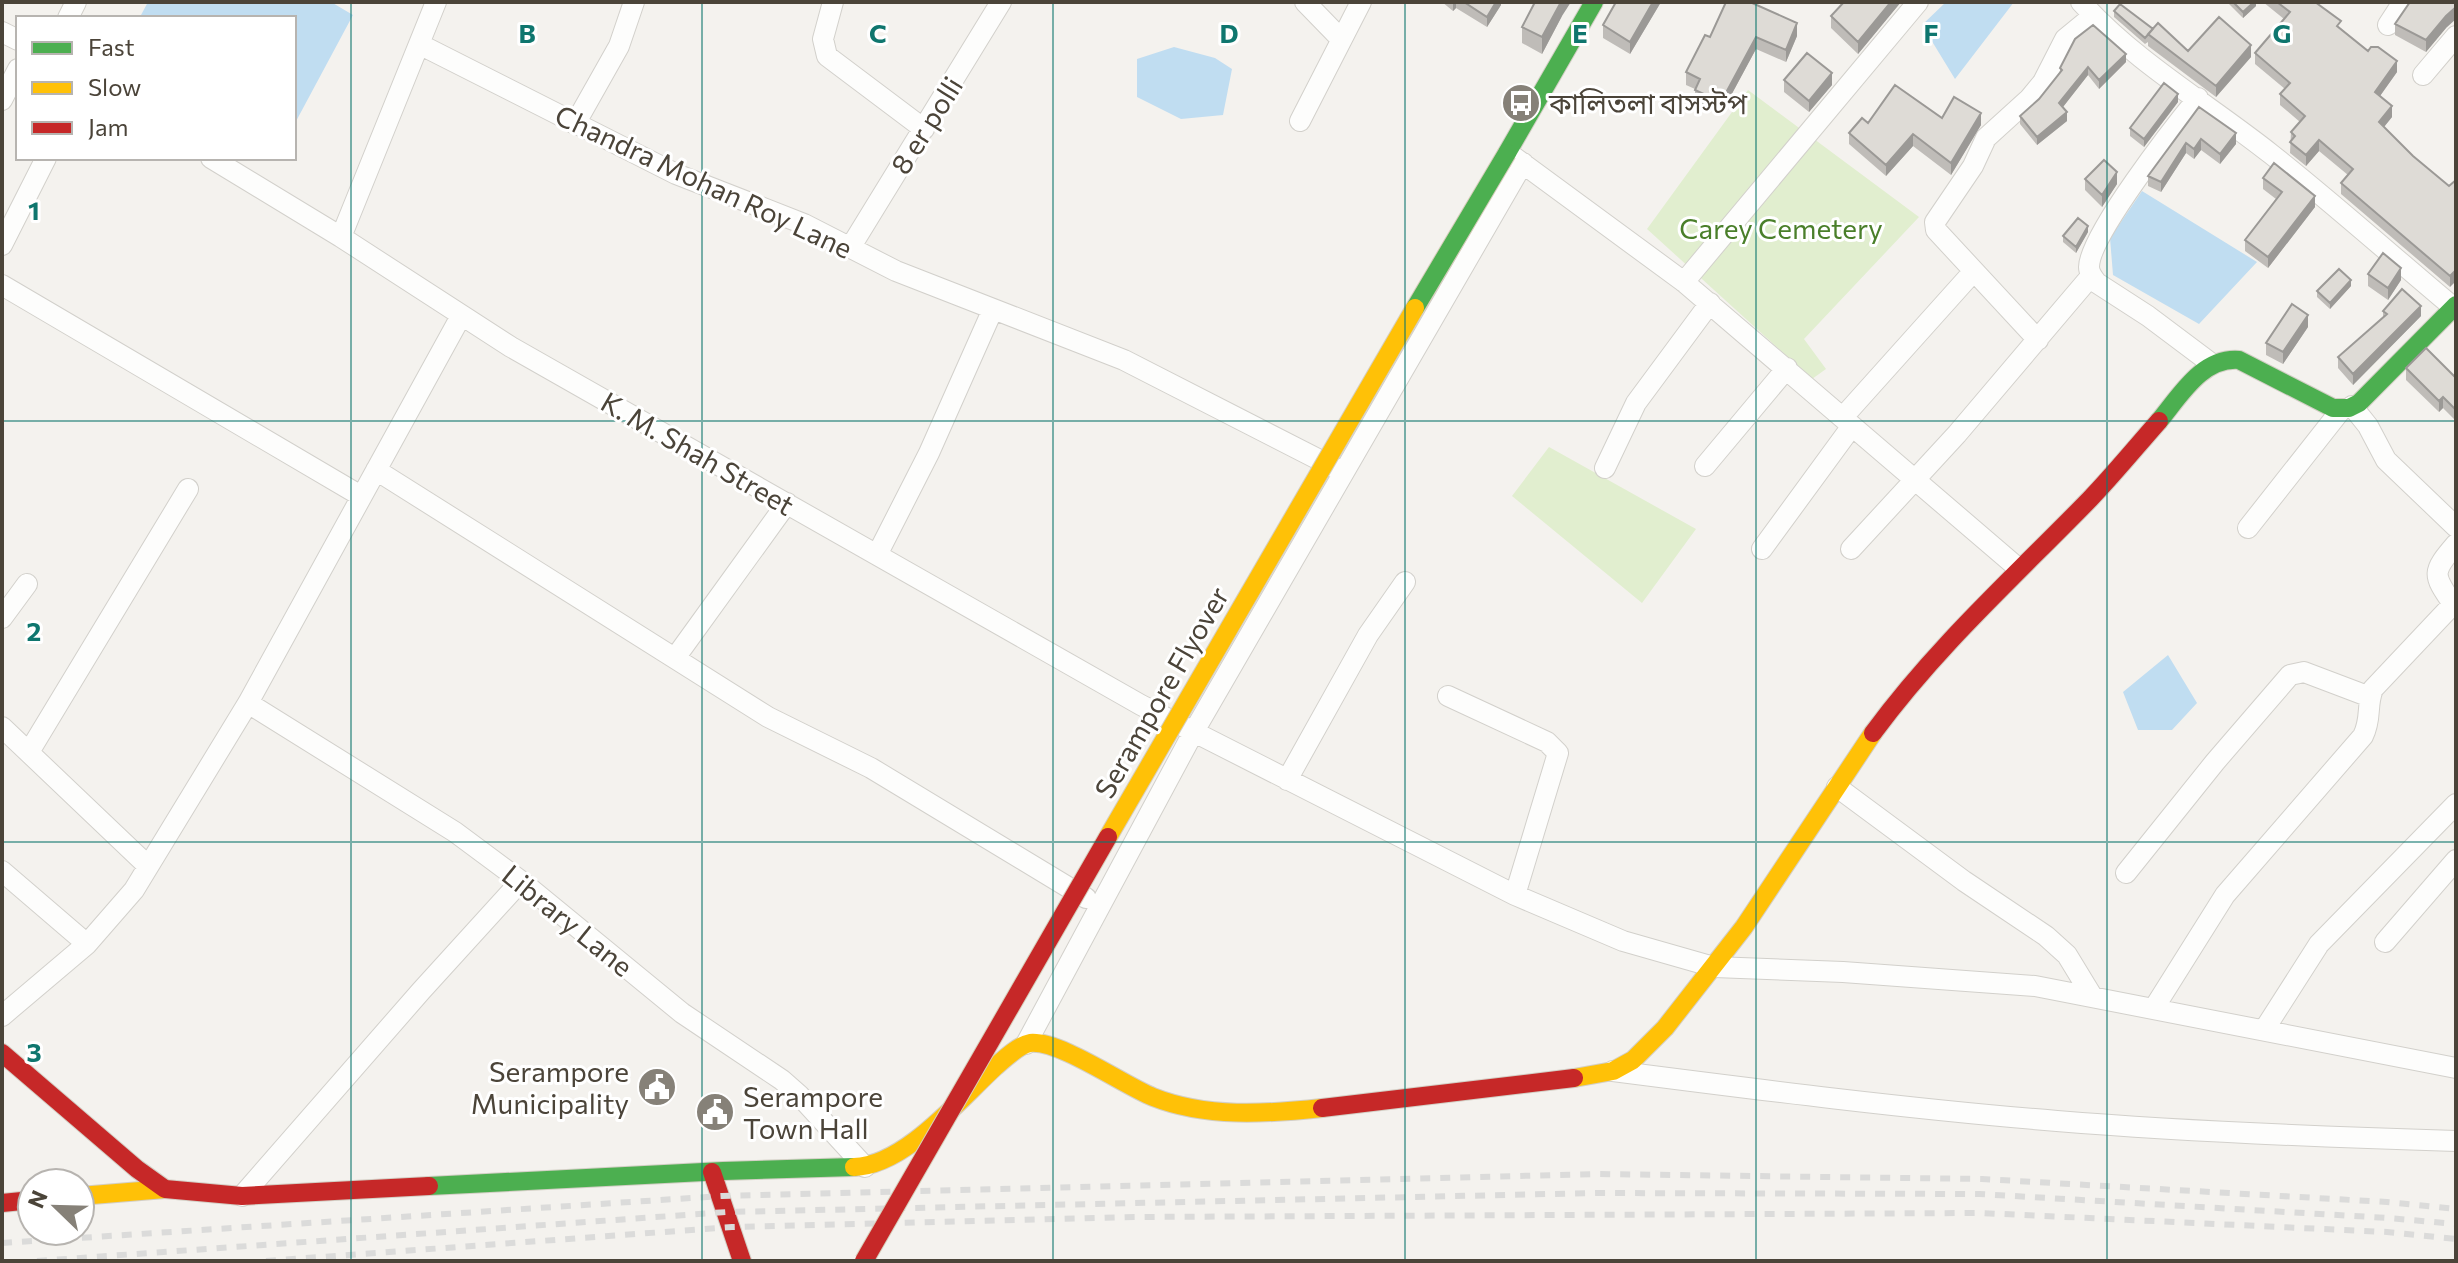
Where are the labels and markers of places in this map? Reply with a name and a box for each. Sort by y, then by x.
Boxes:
bus stop icon: কালিতলা বাসস্টপ [1500,82,1542,124]
place label: কালিতলা বাসস্টপ [1548,86,1748,120]
place label: Serampore Municipality [471,1054,629,1120]
public building icon: Serampore Municipality [636,1066,678,1108]
place label: Serampore Town Hall [743,1079,883,1145]
public building icon: Serampore Town Hall [694,1091,736,1133]

